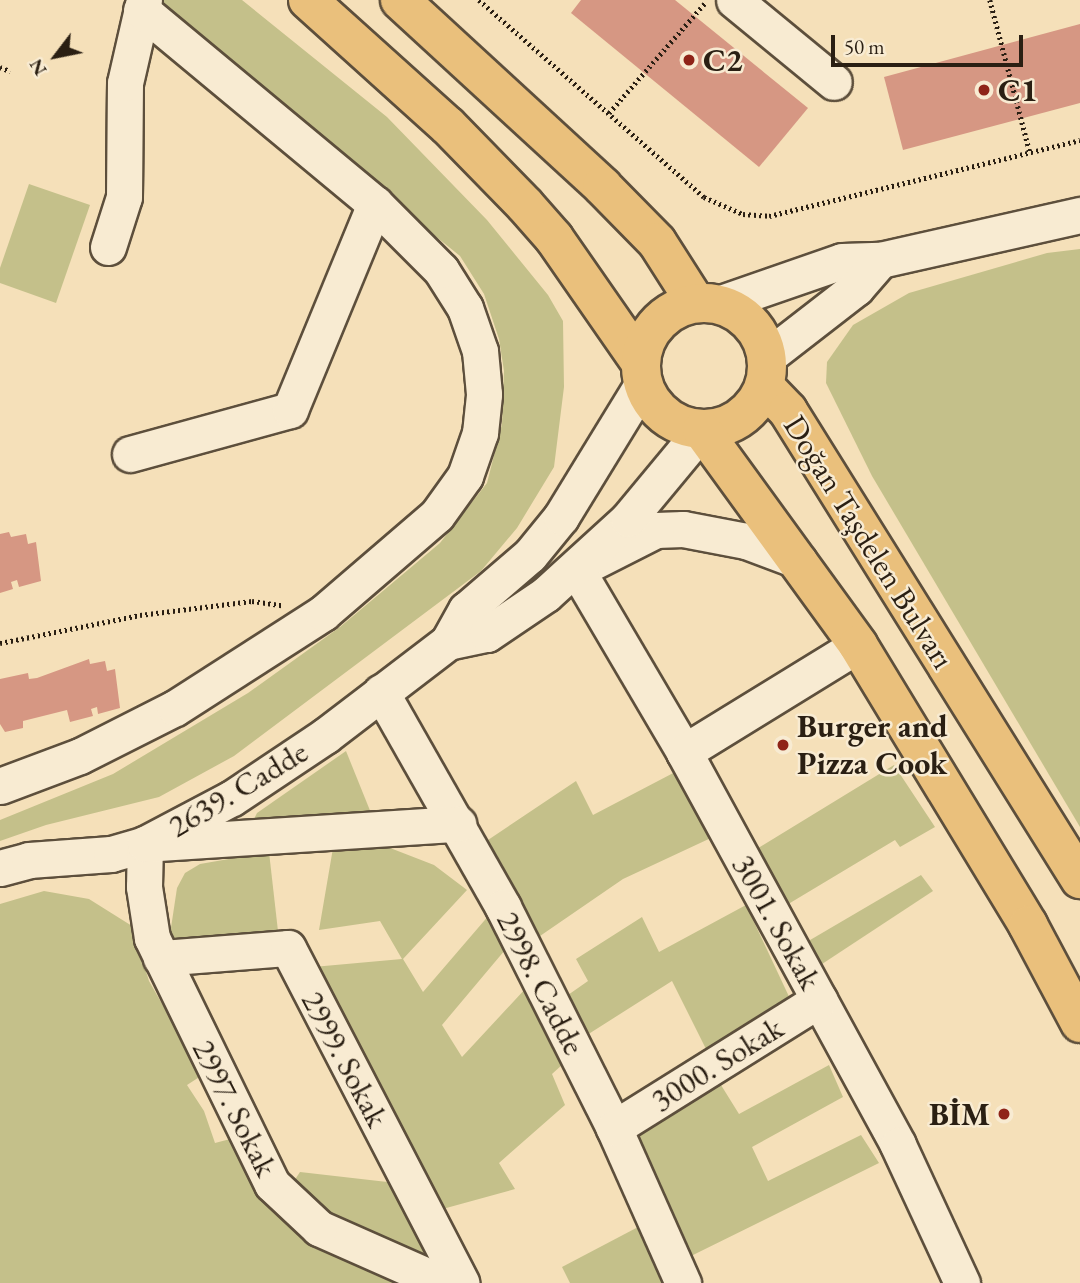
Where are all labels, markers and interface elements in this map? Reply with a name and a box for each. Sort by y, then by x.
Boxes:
north arrow [21,21,91,91]
scale bar [835,21,1028,65]
text: 50 m [844,33,885,60]
place label: C2 [703,41,743,79]
marker: C2 [681,52,697,68]
text: N [23,54,52,81]
place label: C1 [998,71,1038,109]
marker: C1 [976,82,992,98]
street label: Doğan Taşdelen Bulvarı [776,408,962,676]
place label: Burger and Pizza Cook [797,708,948,783]
street label: 2639. Cadde [161,732,315,846]
marker: Burger and Pizza Cook [775,737,791,753]
street label: 3001. Sokak [724,848,830,996]
street label: 2998. Cadde [489,905,593,1061]
street label: 2999. Sokak [293,985,397,1133]
street label: 3000. Sokak [644,1008,790,1120]
street label: 2997. Sokak [184,1033,286,1183]
place label: BİM [929,1095,990,1133]
marker: BİM [996,1106,1012,1122]

